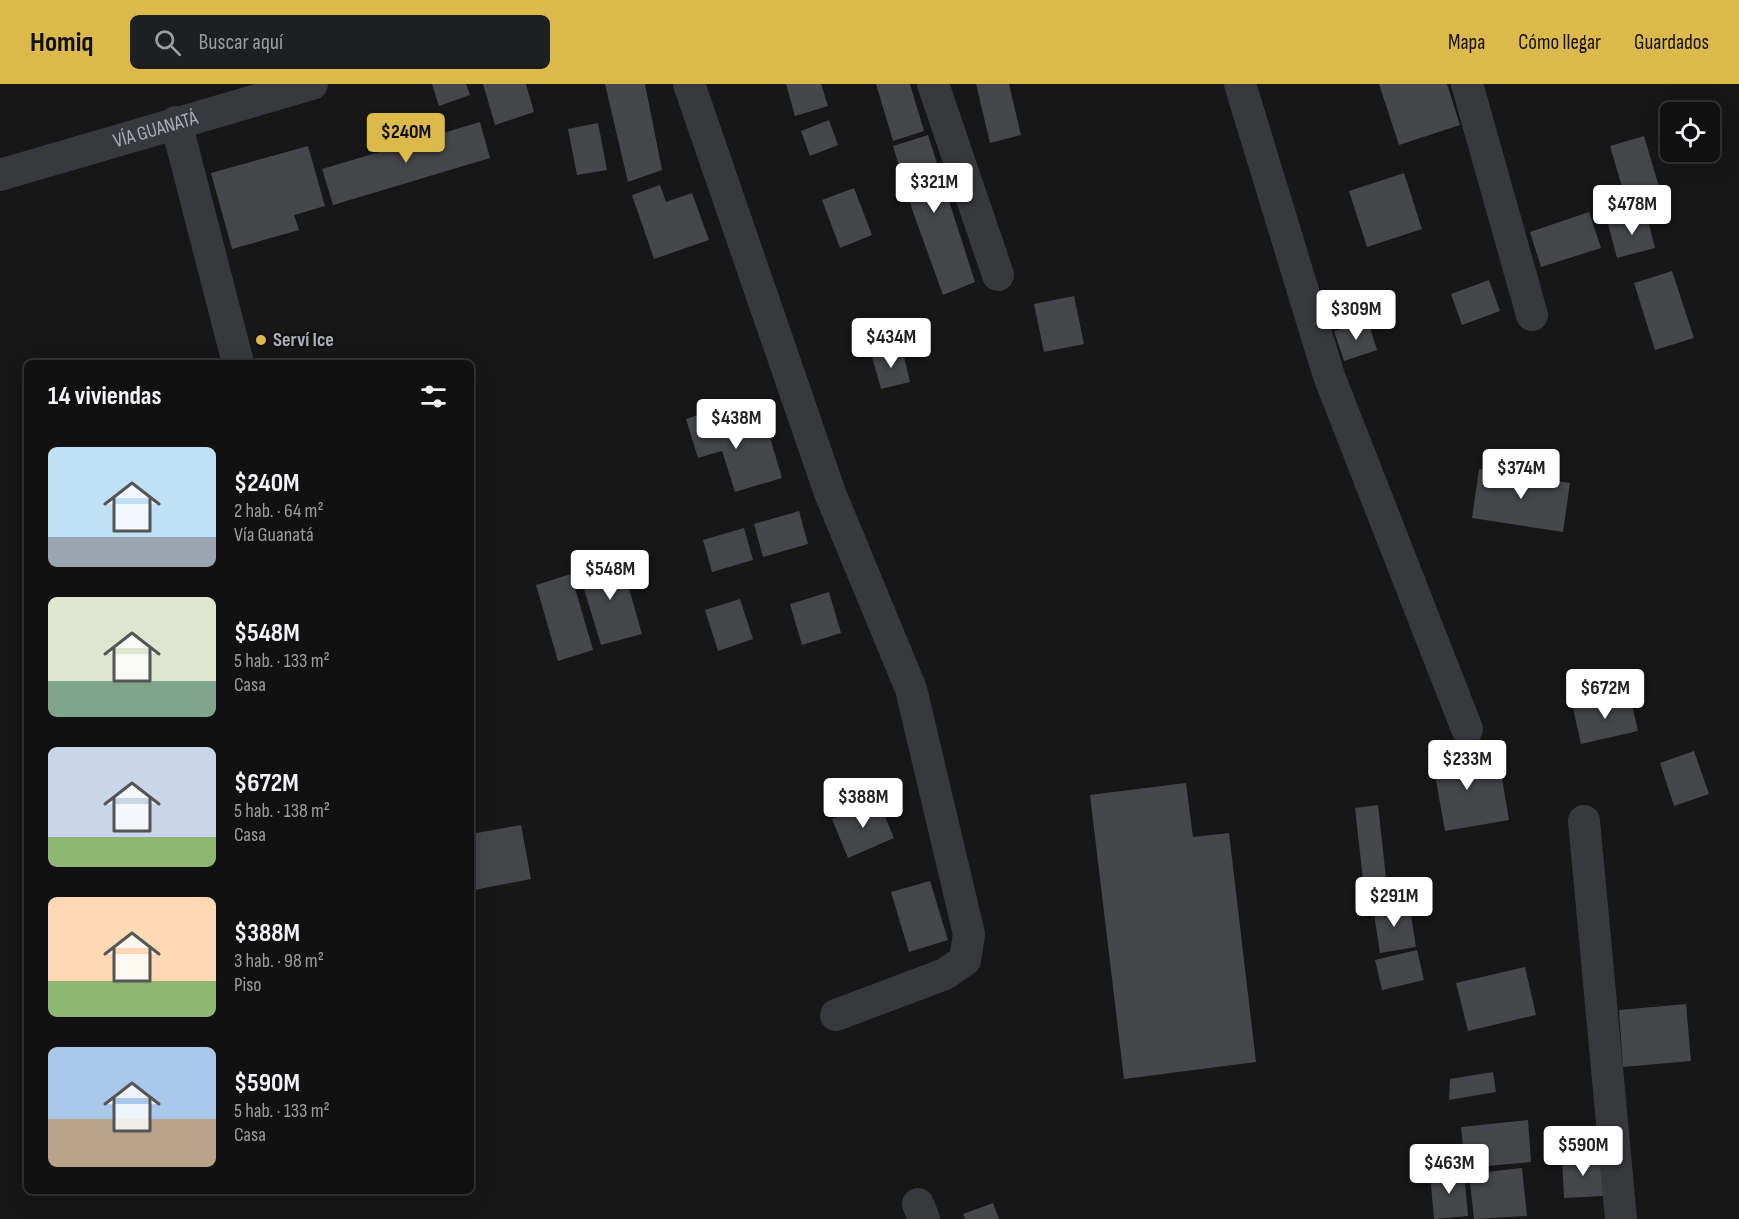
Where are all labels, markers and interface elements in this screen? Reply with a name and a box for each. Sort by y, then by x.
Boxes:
search box [130,15,550,69]
text: Homiq [30,26,94,59]
icon: search [151,26,184,59]
text: Buscar aquí [199,29,283,56]
text: Mapa [1448,30,1485,55]
text: Cómo llegar [1518,30,1601,55]
text: Guardados [1634,30,1709,55]
map controls [1660,102,1720,162]
button: locate [1660,102,1720,162]
street label: VÍA GUANATÁ [110,106,201,153]
pin: $240M [364,113,448,164]
text: $240M [381,120,431,144]
pin: $321M [892,163,976,214]
text: $321M [910,170,958,194]
pin: $478M [1590,185,1674,236]
text: $478M [1607,192,1657,216]
pin: $309M [1314,290,1398,341]
text: $309M [1331,297,1381,321]
pin: $434M [849,318,933,369]
text: $434M [866,325,916,349]
place label: Serví Ice [273,328,334,352]
marker: Serví Ice [254,333,268,347]
icon: filters [417,380,450,413]
text: 14 viviendas [48,381,161,412]
pin: $438M [694,399,778,450]
text: $438M [711,406,761,430]
pin: $374M [1479,449,1563,500]
text: $374M [1497,456,1545,480]
text: $240M [234,468,299,499]
icon: home [96,471,168,543]
text: 2 hab. · 64 m² [234,499,324,523]
text: Vía Guanatá [234,523,314,547]
pin: $548M [568,550,652,601]
text: $548M [585,557,635,581]
text: $548M [234,618,300,649]
icon: home [96,621,168,693]
text: 5 hab. · 133 m² [234,649,330,673]
pin: $672M [1563,669,1647,720]
text: Casa [234,673,266,697]
text: $672M [1580,676,1630,700]
pin: $233M [1425,740,1509,791]
text: $233M [1442,747,1492,771]
text: $672M [234,768,299,799]
icon: home [96,771,168,843]
pin: $388M [821,778,905,829]
text: $388M [838,785,888,809]
text: 5 hab. · 138 m² [234,799,330,823]
text: Casa [234,823,266,847]
pin: $291M [1352,877,1436,928]
text: $291M [1370,884,1418,908]
text: $388M [234,918,300,949]
icon: home [96,921,168,993]
text: 3 hab. · 98 m² [234,949,324,973]
text: Piso [234,973,262,997]
text: $590M [234,1068,300,1099]
icon: home [96,1071,168,1143]
text: 5 hab. · 133 m² [234,1099,330,1123]
text: Casa [234,1123,266,1147]
pin: $590M [1541,1126,1625,1177]
text: $590M [1558,1133,1608,1157]
pin: $463M [1407,1144,1491,1195]
text: $463M [1424,1151,1474,1175]

